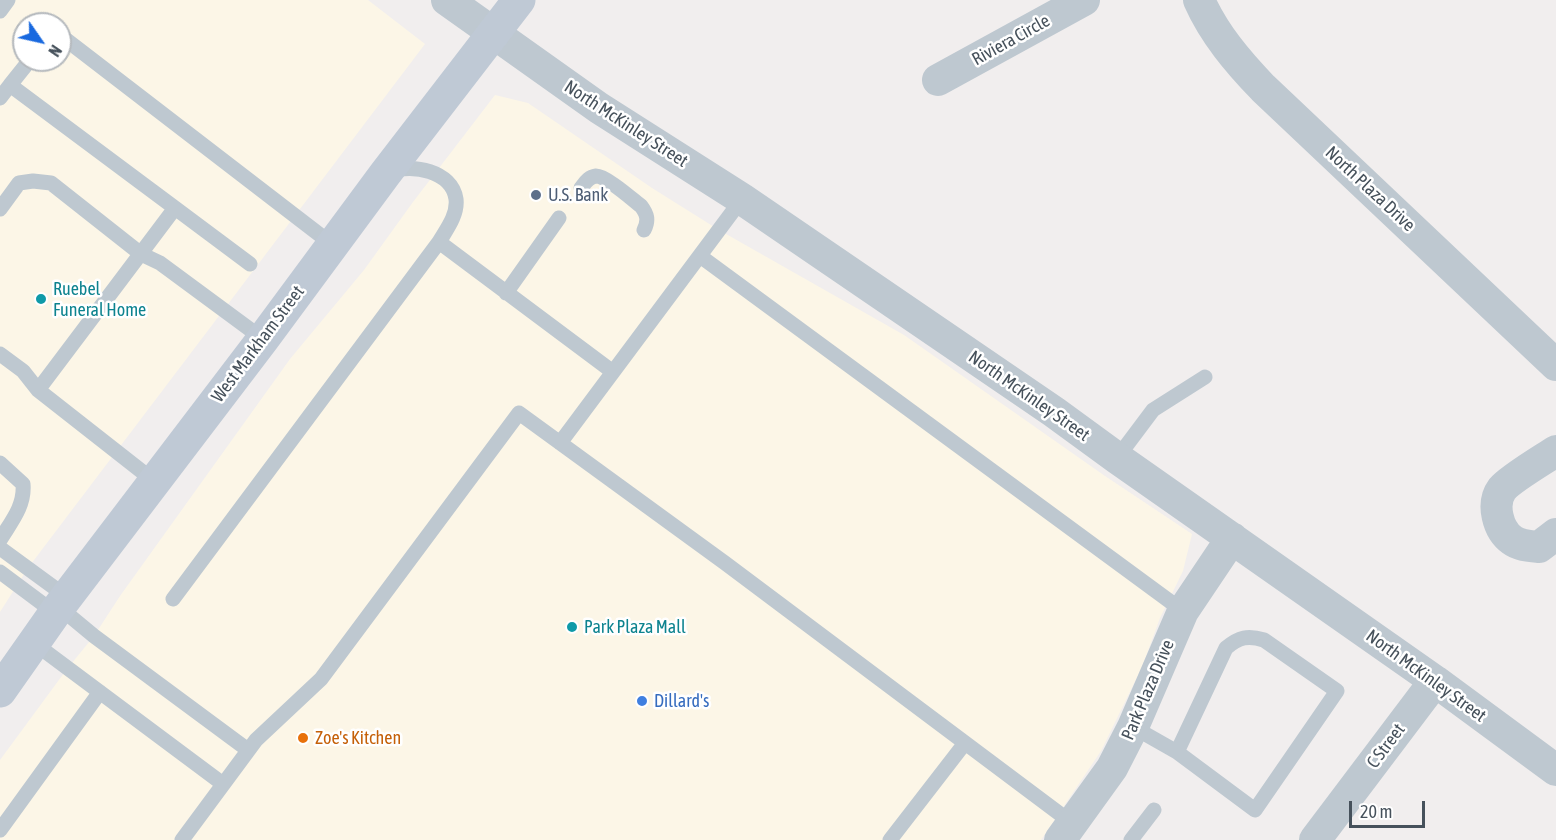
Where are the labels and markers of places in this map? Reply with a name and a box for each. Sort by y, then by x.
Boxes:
place label: U.S. Bank [548,184,608,206]
marker: U.S. Bank [529,188,543,202]
place label: Ruebel Funeral Home [53,278,146,320]
marker: Ruebel Funeral Home [34,292,48,306]
place label: Park Plaza Mall [584,616,686,638]
marker: Park Plaza Mall [565,620,579,634]
place label: Dillard's [654,690,709,712]
marker: Dillard's [635,694,649,708]
place label: Zoe's Kitchen [315,727,401,749]
marker: Zoe's Kitchen [296,731,310,745]

